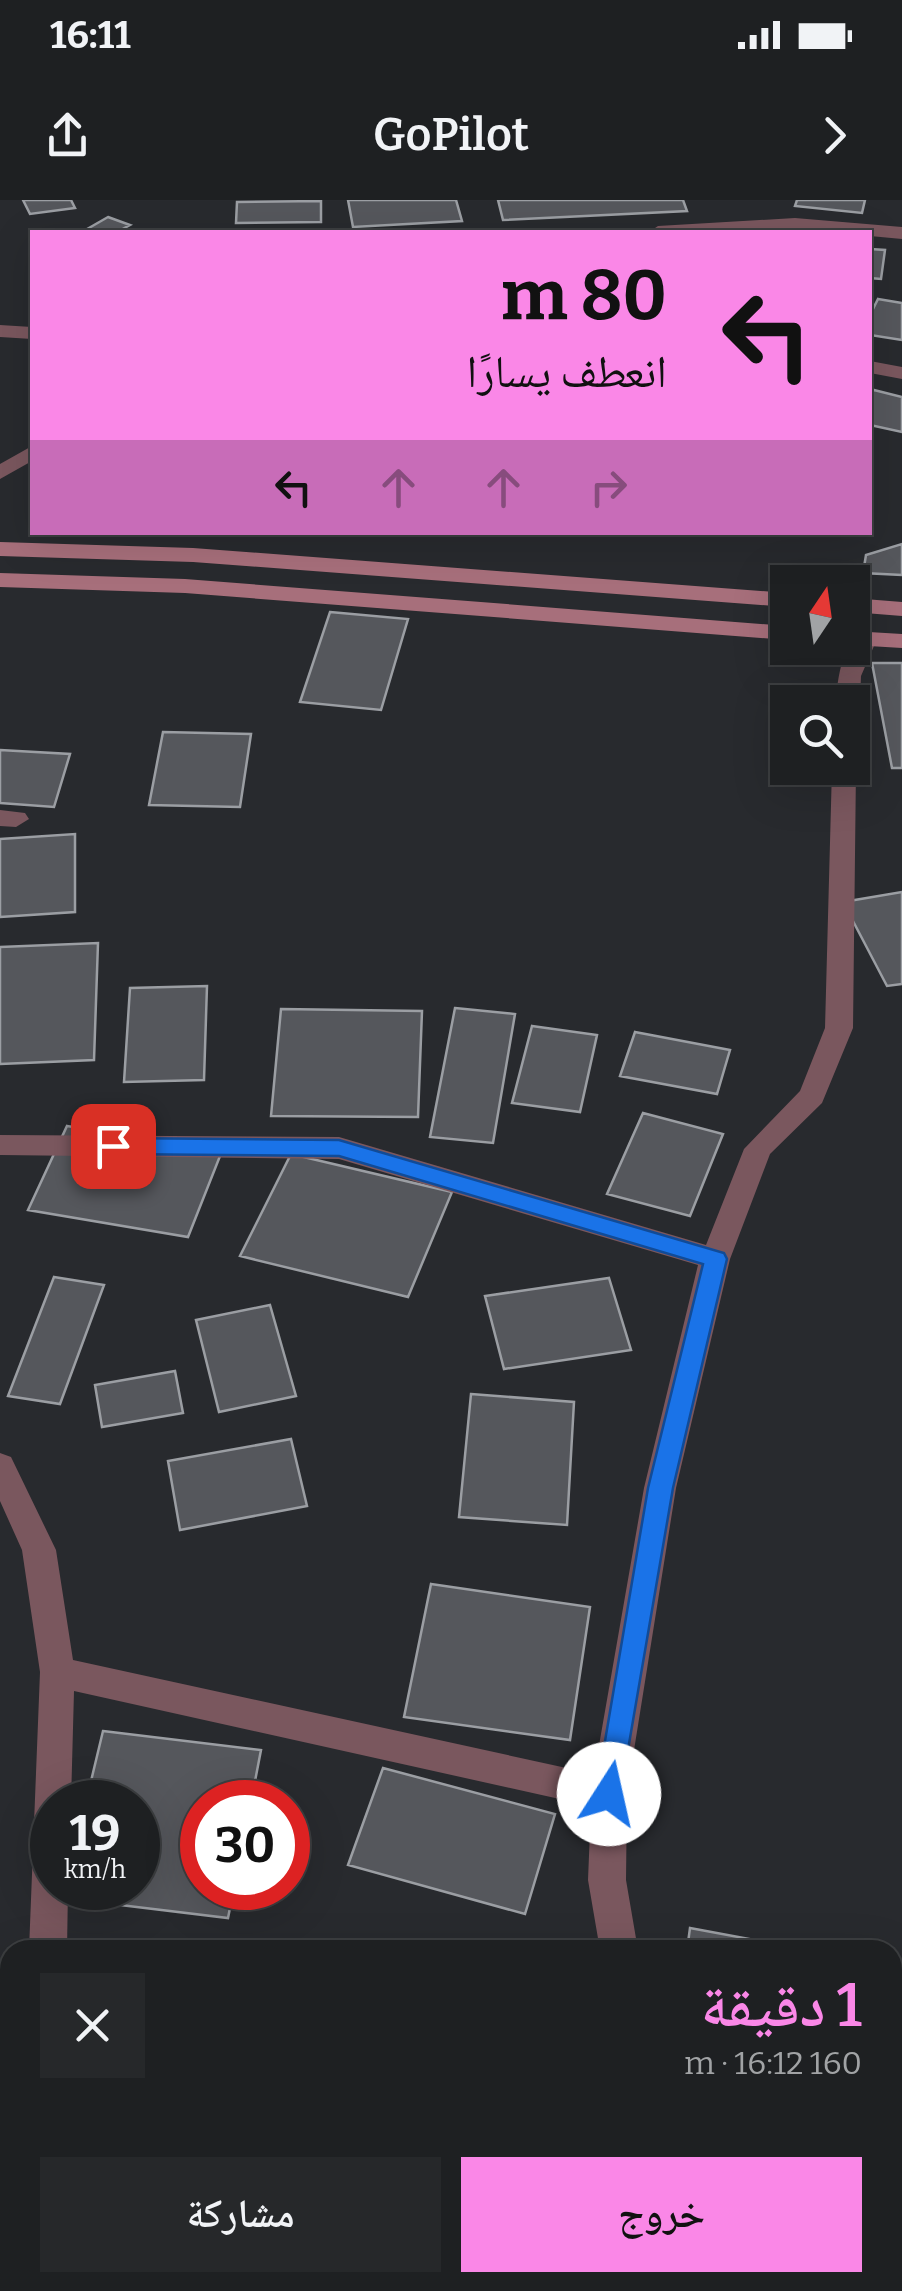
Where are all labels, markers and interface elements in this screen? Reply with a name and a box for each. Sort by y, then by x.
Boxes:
text: 16:11 [50,12,131,58]
icon: share [40,108,95,163]
text: GoPilot [373,108,529,162]
icon: forward [807,108,862,163]
text: 80 m [501,254,667,338]
icon: left [702,270,832,400]
text: انعطف يسارًا [466,345,667,399]
icon: left [266,460,321,515]
icon: ahead [371,460,426,515]
icon: ahead [476,460,531,515]
icon: right [581,460,636,515]
north arrow [770,565,870,665]
map controls [770,565,870,785]
button: search [770,685,870,785]
pin [71,1104,156,1189]
icon: arrive [86,1119,141,1174]
position arrow [557,1742,661,1846]
speed limit sign: 30 [180,1780,310,1910]
text: 19 [69,1803,121,1863]
text: km/h [64,1855,126,1885]
text: 1 دقيقة [701,1970,862,2042]
button: close [40,1973,145,2078]
text: 160 m · 16:12 [684,2044,862,2082]
button: مشاركة [40,2157,441,2272]
button: خروج [461,2157,862,2272]

